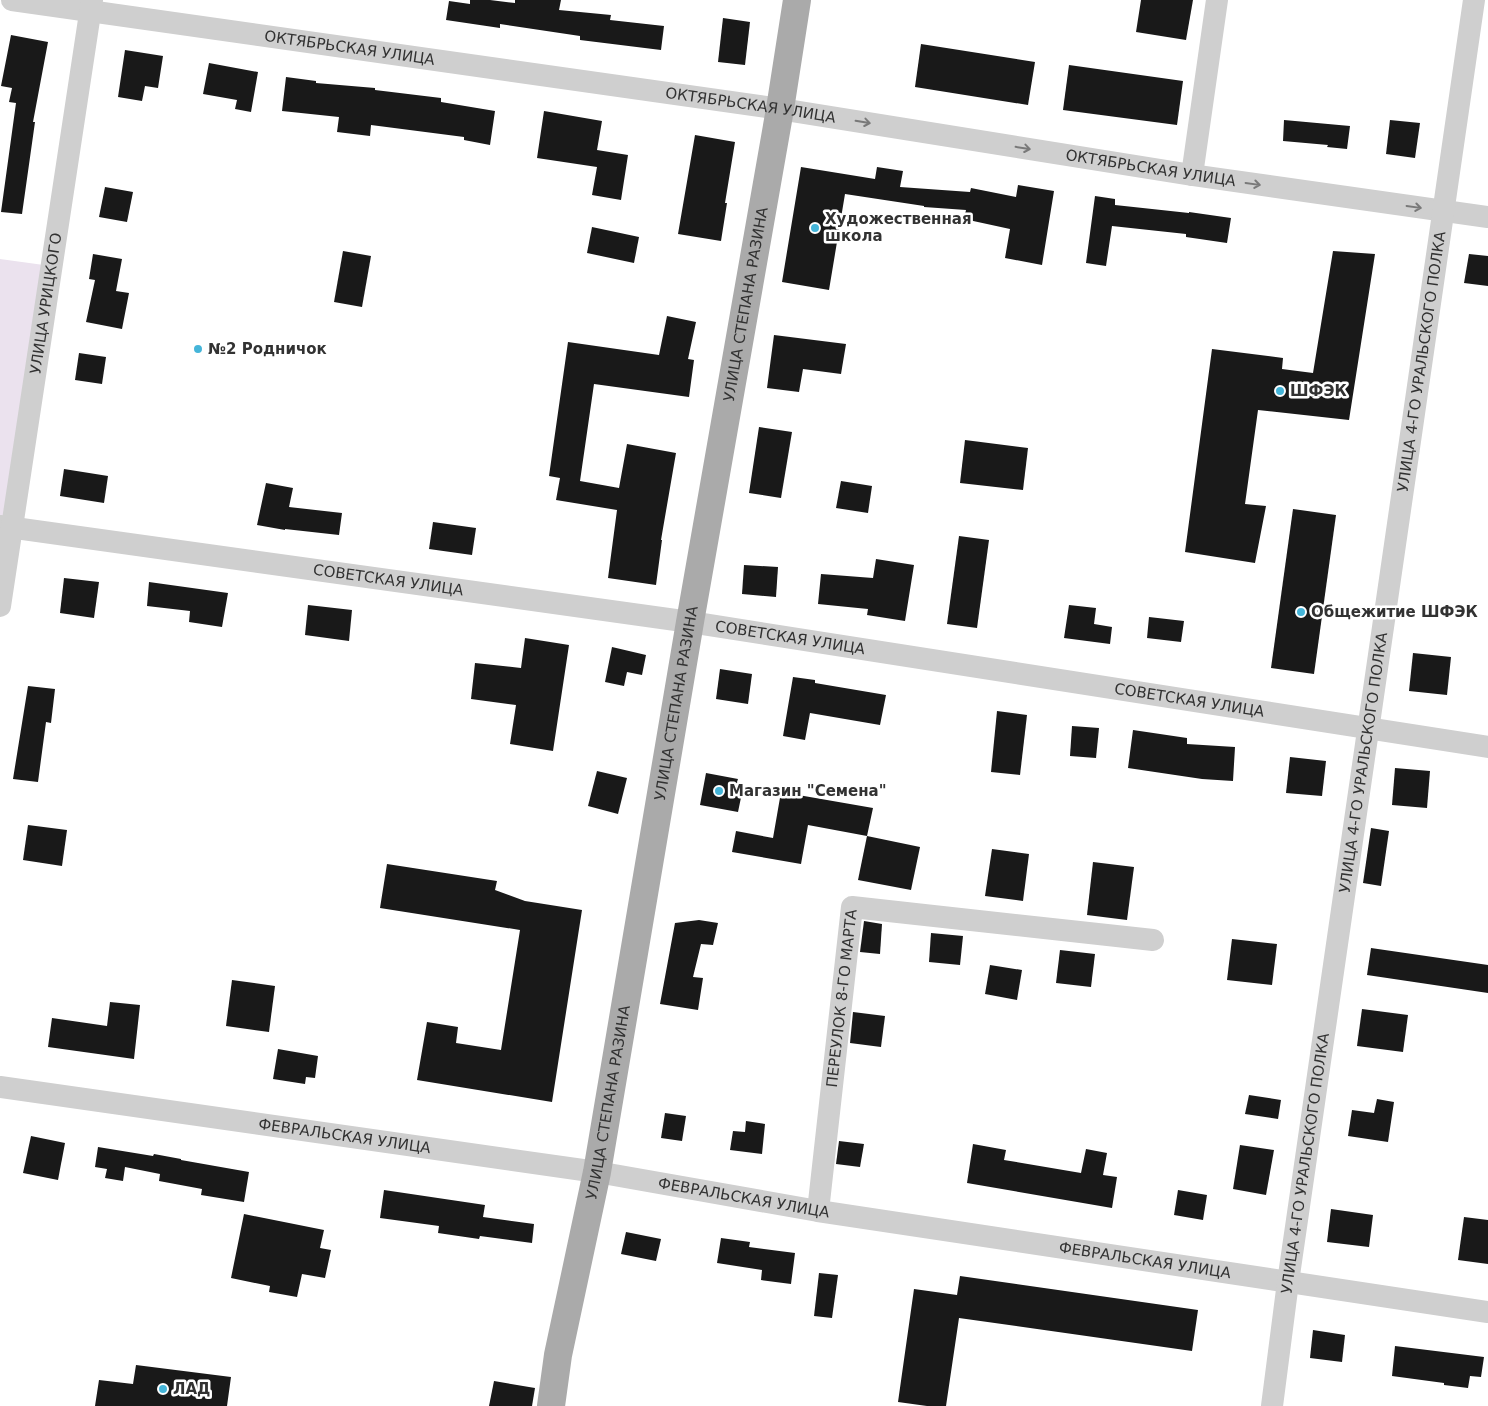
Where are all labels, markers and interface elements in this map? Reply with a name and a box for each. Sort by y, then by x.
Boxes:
street label: ОКТЯБРЬСКАЯ УЛИЦА [263,27,437,69]
street label: ОКТЯБРЬСКАЯ УЛИЦА [664,84,838,127]
one-way arrow [854,118,870,128]
one-way arrow [1015,143,1031,153]
street label: ОКТЯБРЬСКАЯ УЛИЦА [1064,146,1238,190]
one-way arrow [1244,179,1260,189]
one-way arrow [1405,202,1421,212]
street label: УЛИЦА СТЕПАНА РАЗИНА [720,205,772,403]
place label: Художественная школа [825,210,972,245]
marker: Художественная школа [809,222,821,234]
street label: УЛИЦА 4-ГО УРАЛЬСКОГО ПОЛКА [1394,229,1449,493]
street label: УЛИЦА УРИЦКОГО [26,231,66,375]
place label: №2 Родничок [208,340,327,358]
marker: №2 Родничок [192,343,204,355]
place label: ШФЭК [1290,382,1347,400]
marker: ШФЭК [1274,385,1286,397]
street label: СОВЕТСКАЯ УЛИЦА [312,561,465,599]
place label: Общежитие ШФЭК [1311,603,1478,621]
street label: УЛИЦА СТЕПАНА РАЗИНА [651,604,702,802]
marker: Общежитие ШФЭК [1295,606,1307,618]
street label: СОВЕТСКАЯ УЛИЦА [714,617,867,658]
street label: УЛИЦА 4-ГО УРАЛЬСКОГО ПОЛКА [1336,630,1391,894]
street label: СОВЕТСКАЯ УЛИЦА [1113,680,1266,721]
place label: Магазин "Семена" [729,782,887,800]
marker: Магазин "Семена" [713,785,725,797]
street label: ПЕРЕУЛОК 8-ГО МАРТА [823,907,861,1088]
street label: УЛИЦА СТЕПАНА РАЗИНА [582,1003,634,1201]
street label: УЛИЦА 4-ГО УРАЛЬСКОГО ПОЛКА [1278,1031,1333,1295]
street label: ФЕВРАЛЬСКАЯ УЛИЦА [257,1115,433,1157]
street label: ФЕВРАЛЬСКАЯ УЛИЦА [657,1174,831,1222]
street label: ФЕВРАЛЬСКАЯ УЛИЦА [1058,1238,1233,1282]
place label: ЛАД [173,1380,210,1398]
marker: ЛАД [157,1383,169,1395]

